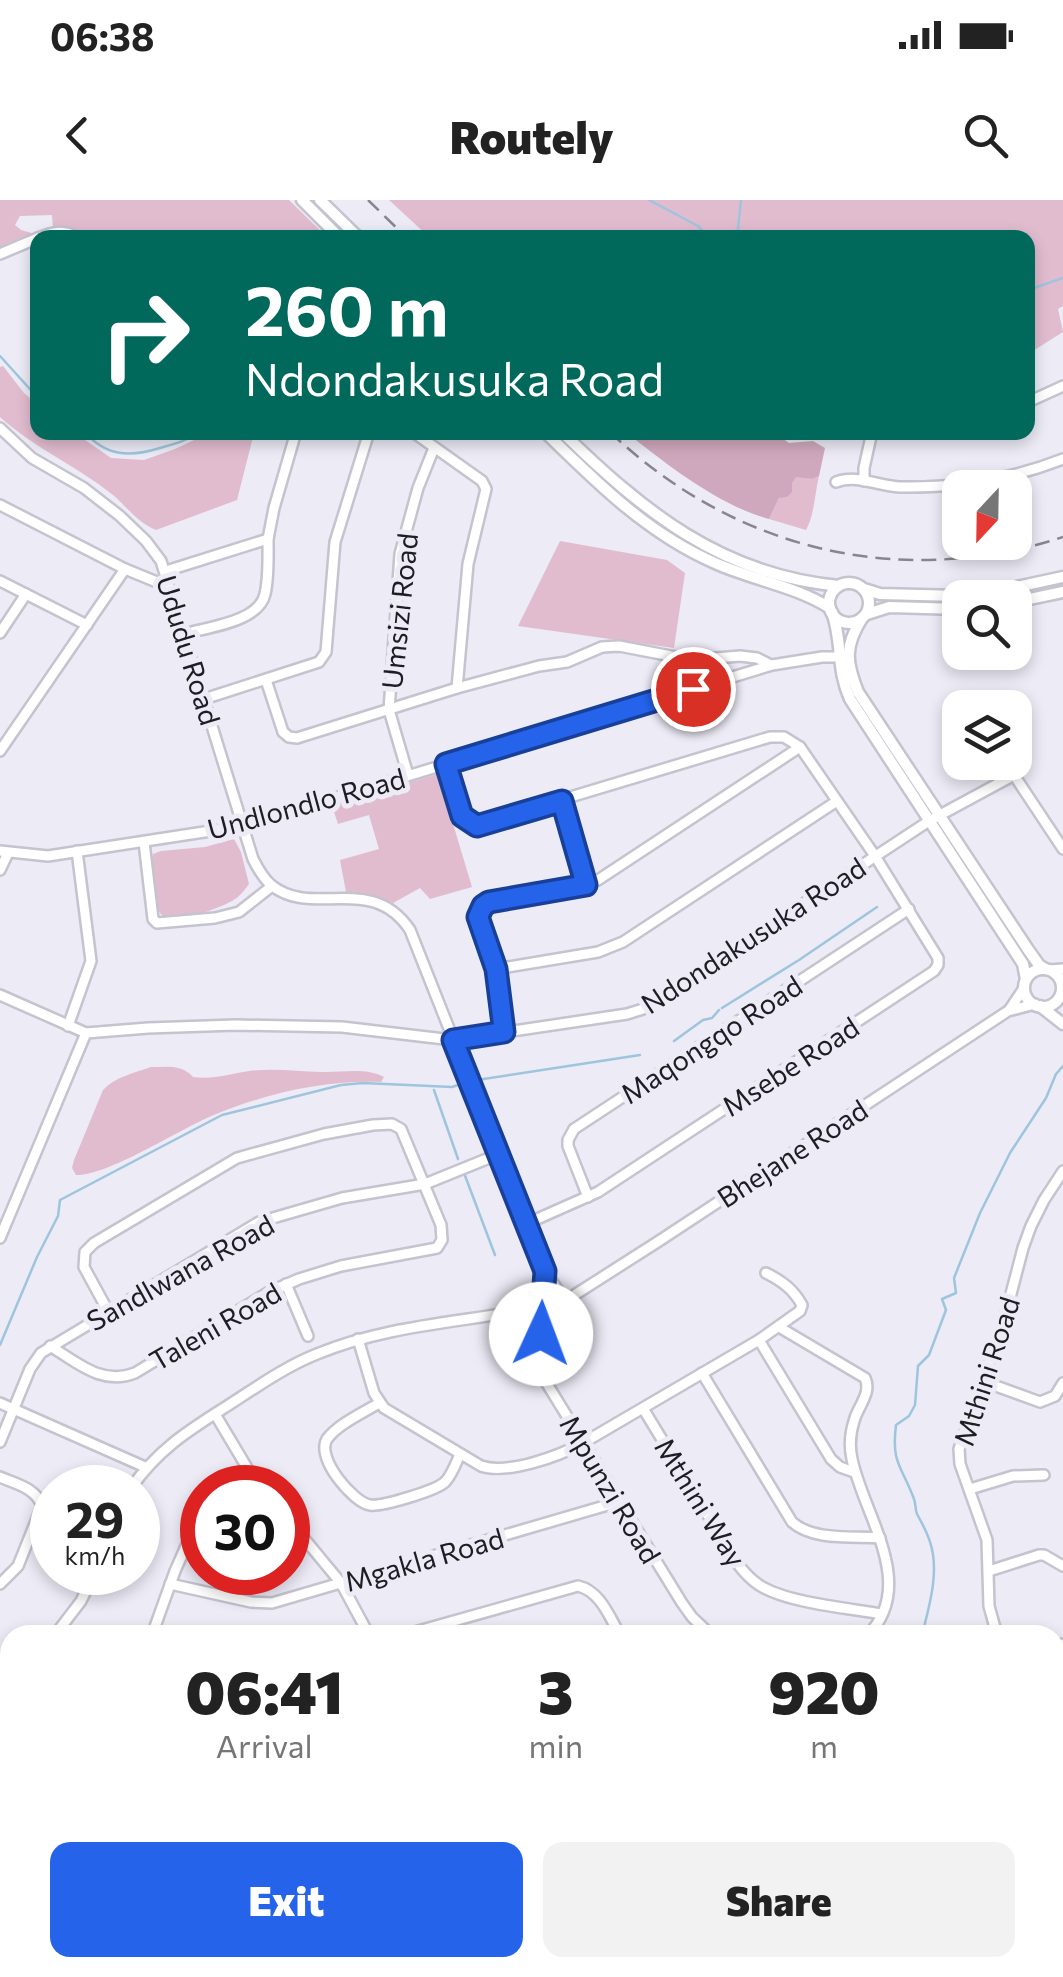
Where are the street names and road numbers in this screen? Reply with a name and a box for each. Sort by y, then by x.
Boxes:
street label: Umsizi Road [374,531,424,691]
street label: Ududu Road [150,571,228,729]
street label: Undlondlo Road [203,760,409,846]
street label: Ndondakusuka Road [634,850,872,1020]
street label: Maqongqo Road [614,968,808,1110]
street label: Msebe Road [715,1009,865,1123]
street label: Bhejane Road [711,1092,873,1214]
street label: Sandlwana Road [81,1207,279,1337]
street label: Taleni Road [143,1275,287,1377]
street label: Mthini Road [946,1292,1026,1450]
street label: Mpunzi Road [553,1409,669,1569]
street label: Mthini Way [648,1431,754,1573]
street label: Mgakla Road [341,1520,507,1598]

